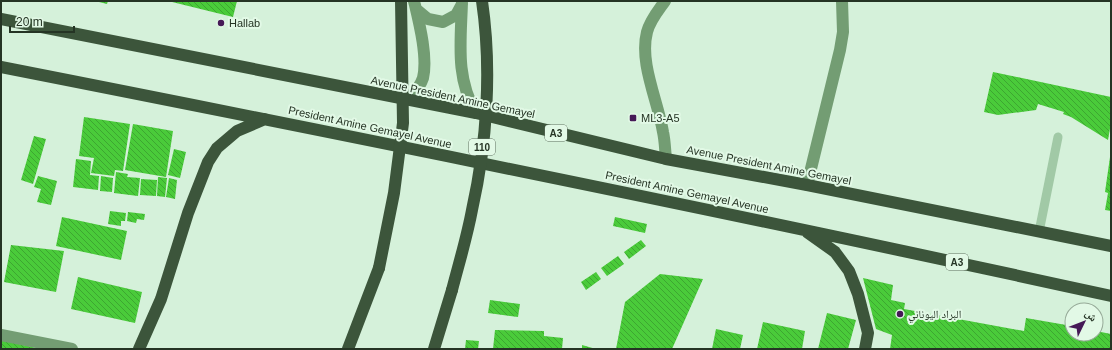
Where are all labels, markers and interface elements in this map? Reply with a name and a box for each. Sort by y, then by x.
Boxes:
scale bar [10,8,74,34]
text: 20 m [16,15,43,29]
place label: Hallab [229,17,260,29]
marker: Hallab [216,18,226,28]
street label: Avenue President Amine Gemayel [370,74,536,120]
street label: President Amine Gemayel Avenue [287,104,453,150]
place label: ML3-A5 [641,112,680,124]
marker: ML3-A5 [628,113,638,123]
road number: A3 [545,125,567,141]
road number: 110 [469,139,495,155]
street label: Avenue President Amine Gemayel [686,143,852,187]
street label: President Amine Gemayel Avenue [604,169,770,215]
road number: A3 [946,254,968,270]
north arrow [1064,302,1104,342]
text: ش [1081,307,1100,325]
place label: البراد اليوناني [908,308,961,323]
marker: البراد اليوناني [895,309,905,319]

